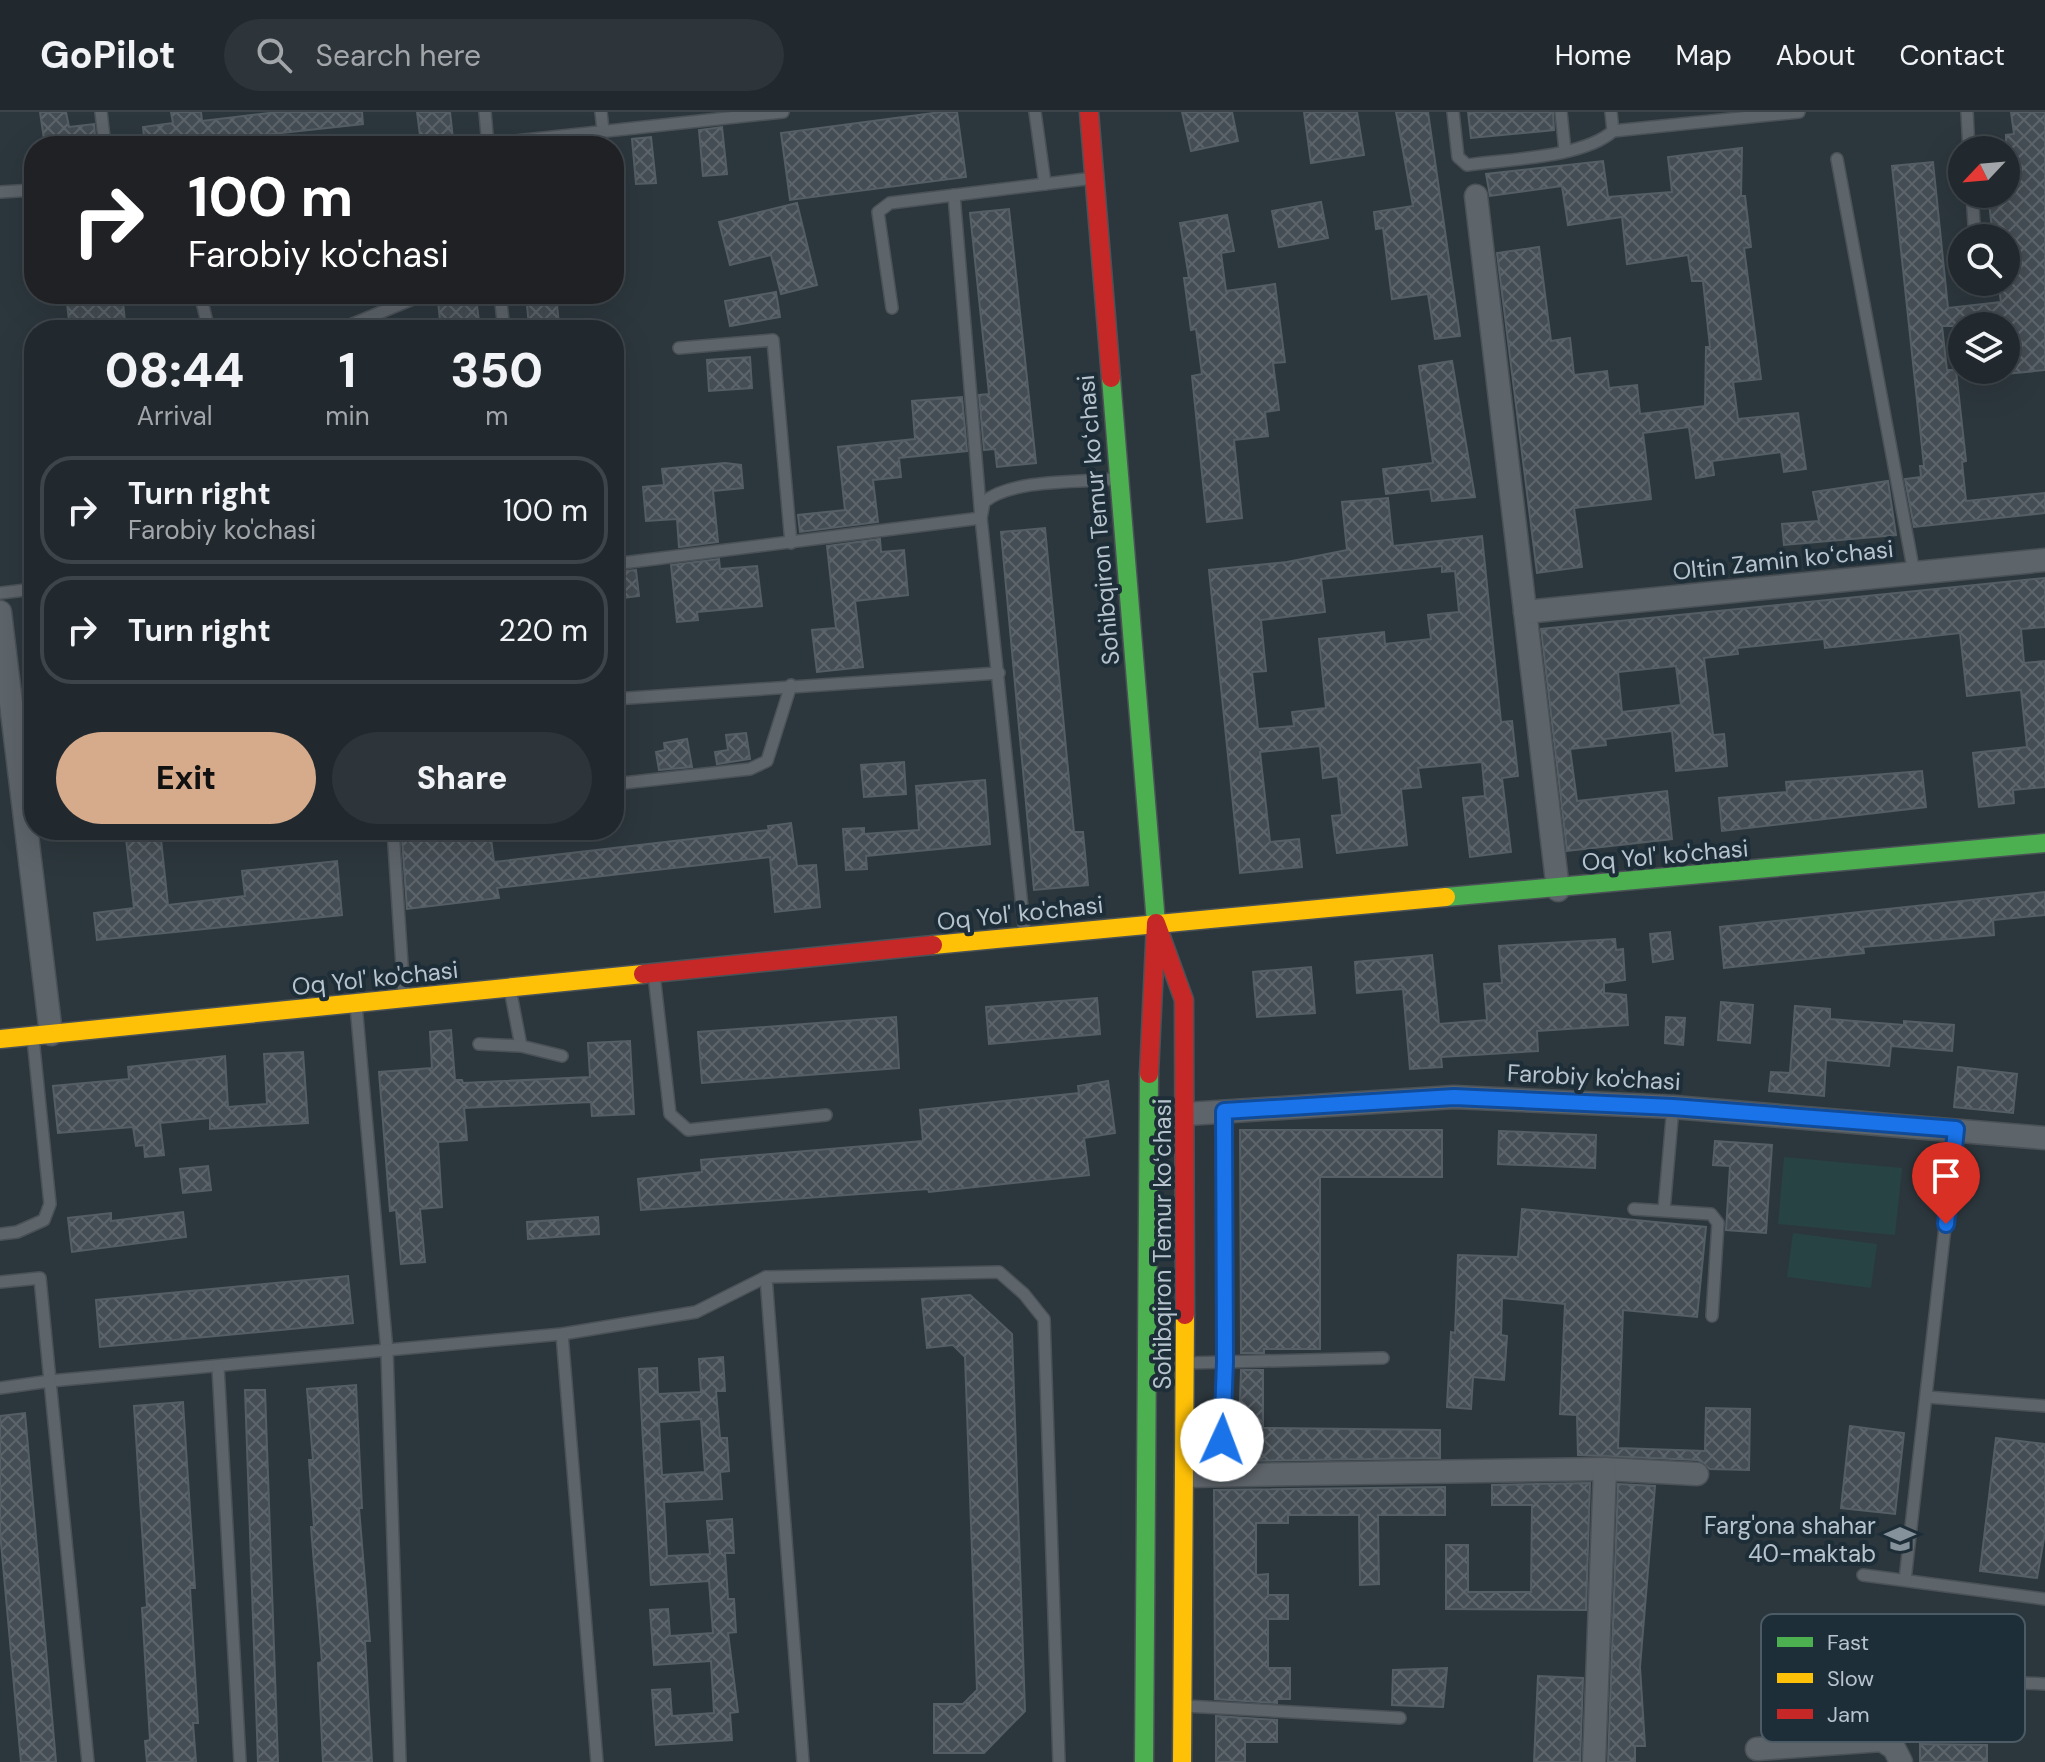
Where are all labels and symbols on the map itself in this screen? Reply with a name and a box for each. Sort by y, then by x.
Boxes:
north arrow [1948,136,2020,208]
street label: Sohibqiron Temur koʻchasi [1070,374,1126,666]
street label: Oltin Zamin koʻchasi [1671,533,1895,587]
street label: Oq Yol' ko'chasi [1580,832,1750,878]
street label: Oq Yol' ko'chasi [935,889,1105,937]
street label: Oq Yol' ko'chasi [290,954,460,1002]
street label: Farobiy ko'chasi [1506,1057,1682,1097]
street label: Sohibqiron Temur koʻchasi [1147,1099,1178,1389]
pin [1912,1142,1980,1224]
position arrow [1180,1398,1264,1482]
place label: Farg'ona shahar 40-maktab [1704,1510,1876,1569]
school or university icon: Farg'ona shahar 40-maktab [1883,1522,1917,1556]
legend [1761,1614,2025,1742]
text: Fast [1827,1628,1869,1657]
text: Slow [1827,1664,1874,1693]
text: Jam [1827,1700,1870,1729]

